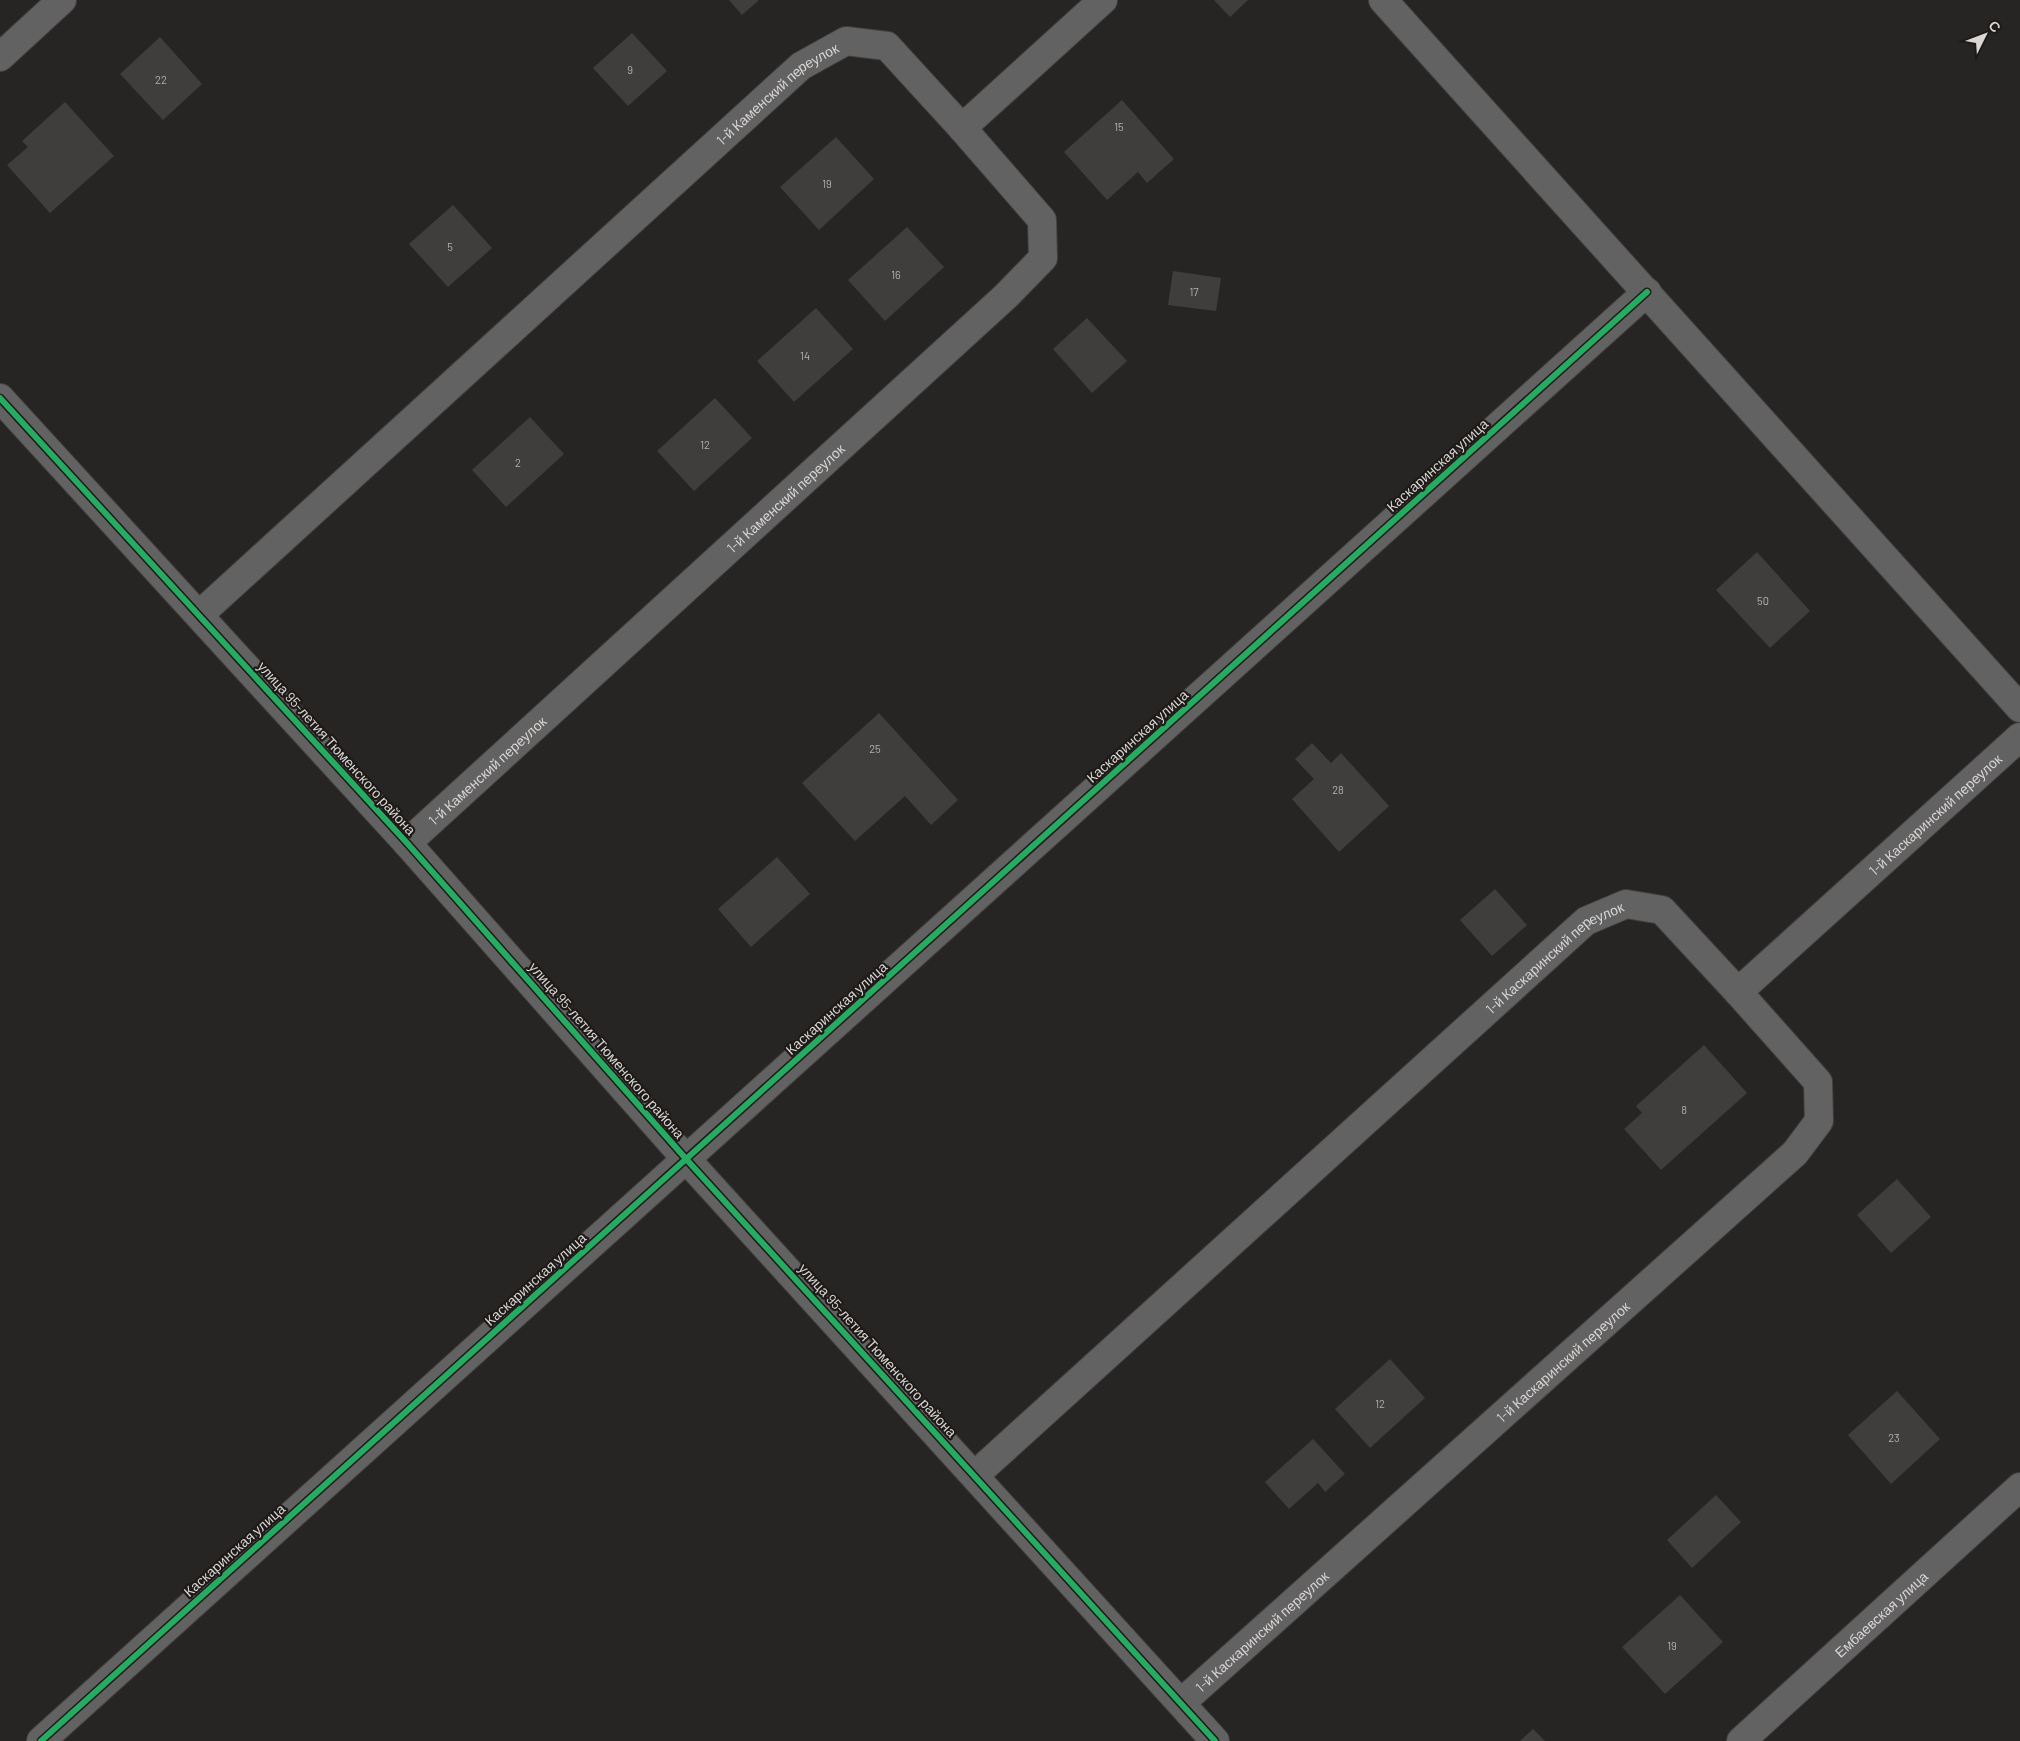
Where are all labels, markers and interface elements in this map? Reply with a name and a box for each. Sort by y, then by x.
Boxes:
north arrow [1960,10,2010,60]
text: С [1985,17,2005,35]
street label: 1-й Каменский переулок [712,38,842,148]
house number: 9 [627,63,633,76]
house number: 22 [155,73,167,86]
house number: 15 [1114,120,1124,133]
house number: 19 [822,177,832,190]
house number: 5 [447,240,453,253]
house number: 16 [891,268,901,281]
house number: 17 [1189,285,1199,298]
house number: 14 [800,349,810,362]
street label: Каскаринская улица [1383,415,1491,515]
house number: 12 [700,438,710,451]
street label: 1-й Каменский переулок [723,439,848,556]
house number: 2 [515,456,521,469]
house number: 50 [1757,594,1769,607]
street label: улица 95-летия Тюменского района [254,658,420,839]
street label: Каскаринская улица [1083,686,1191,786]
street label: 1-й Каменский переулок [424,712,550,828]
house number: 25 [869,742,881,755]
street label: 1-й Каскаринский переулок [1865,749,2005,878]
house number: 28 [1332,783,1344,796]
street label: 1-й Каскаринский переулок [1482,897,1627,1017]
street label: улица 95-летия Тюменского района [526,958,688,1142]
street label: Каскаринская улица [782,958,890,1058]
house number: 8 [1681,1103,1687,1116]
street label: Каскаринская улица [481,1229,589,1329]
street label: улица 95-летия Тюменского района [795,1260,961,1441]
street label: 1-й Каскаринский переулок [1492,1297,1633,1425]
house number: 12 [1375,1397,1385,1410]
house number: 23 [1888,1431,1900,1444]
street label: Каскаринская улица [180,1500,288,1600]
street label: 1-й Каскаринский переулок [1191,1566,1332,1695]
street label: Ембаевская улица [1831,1567,1931,1660]
house number: 19 [1667,1639,1677,1652]

